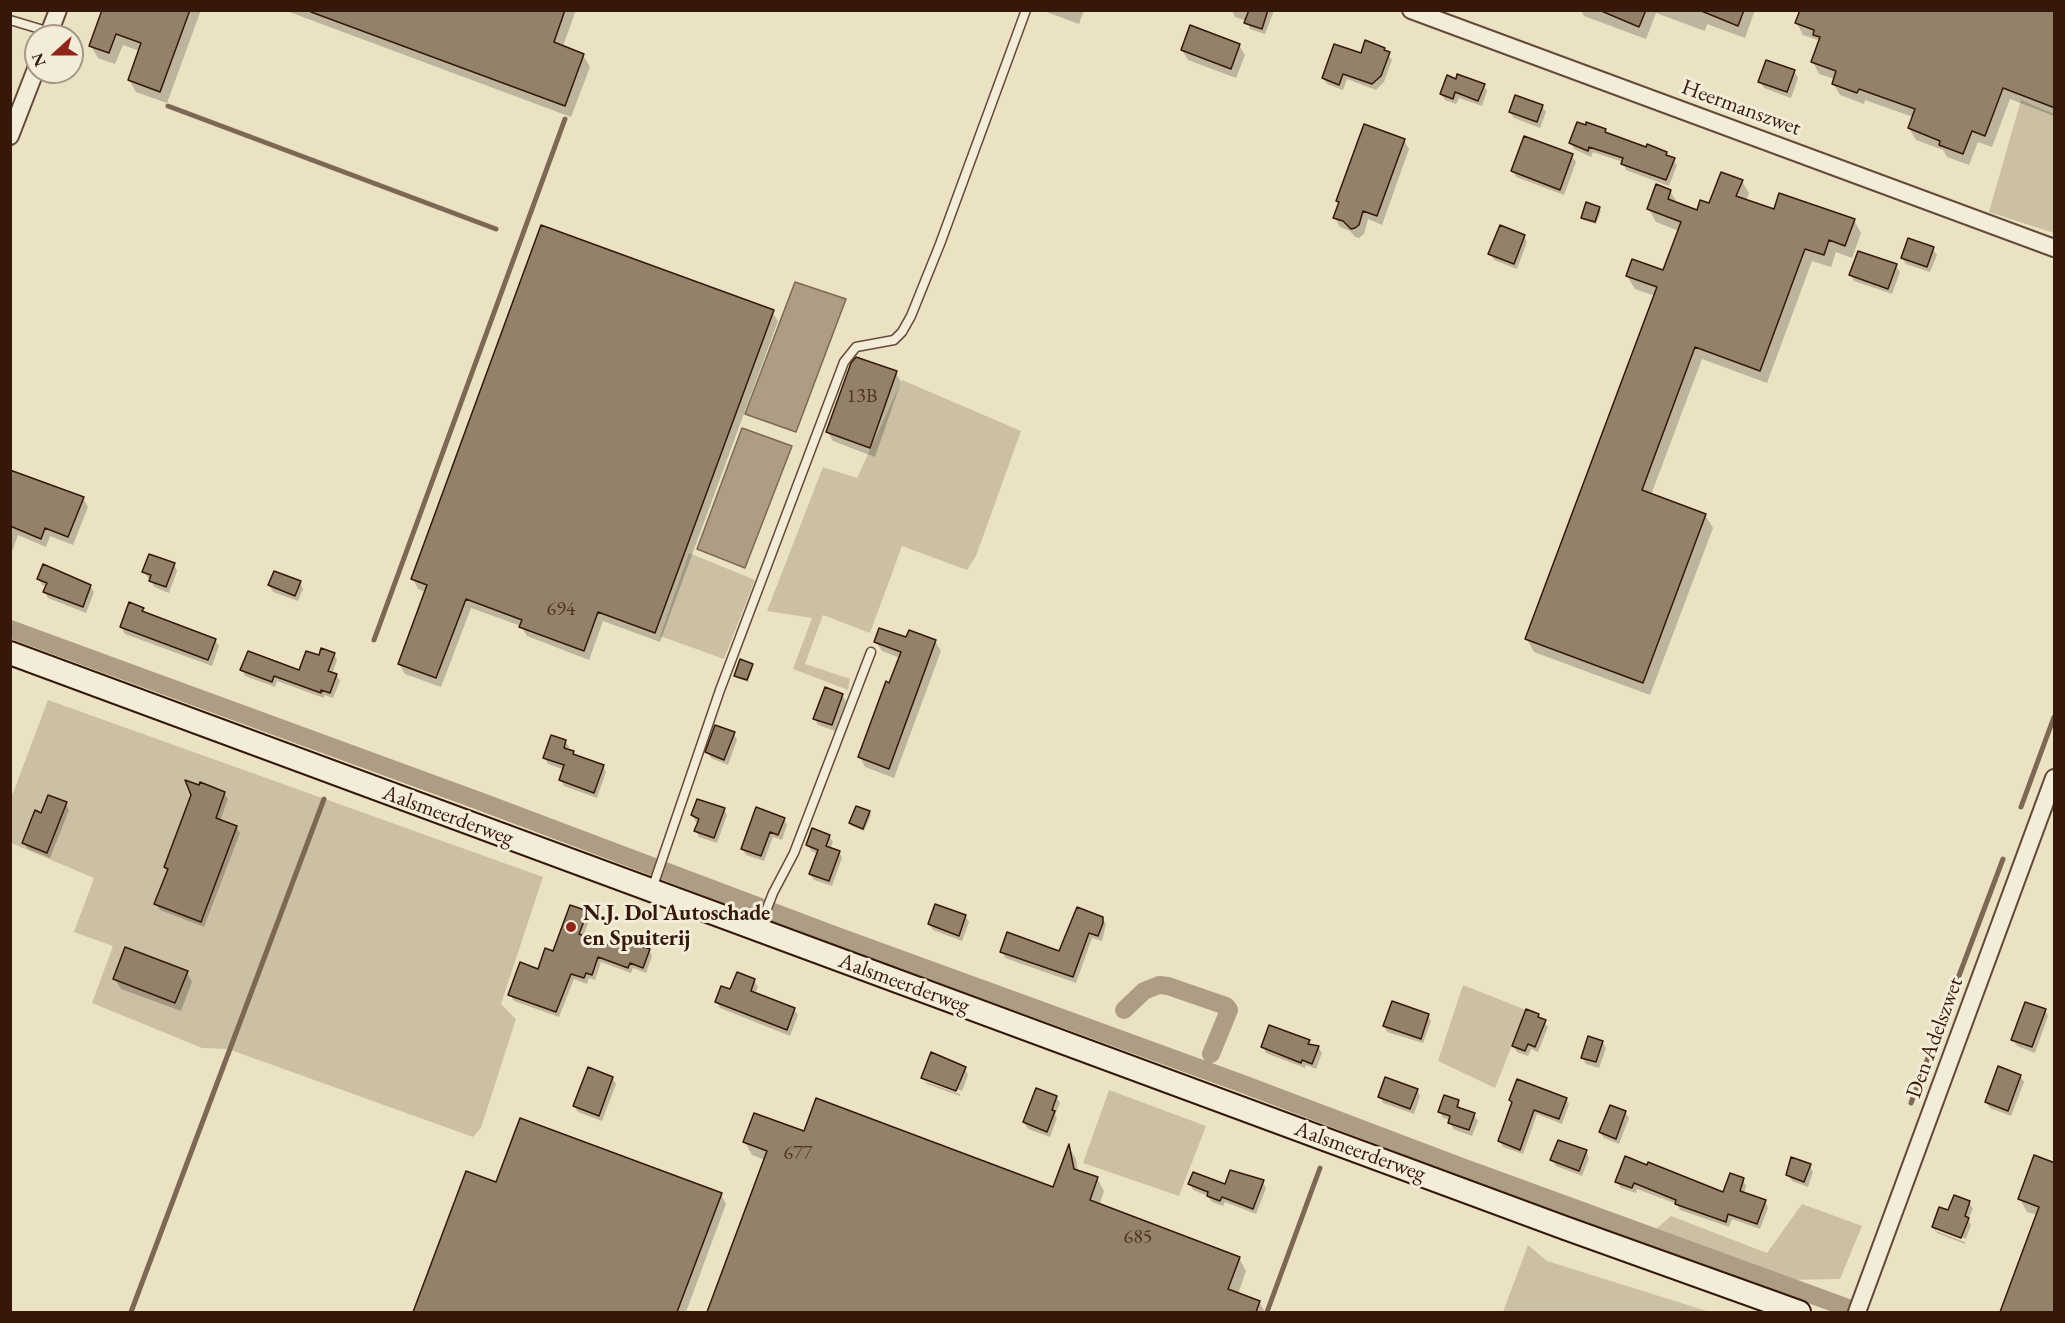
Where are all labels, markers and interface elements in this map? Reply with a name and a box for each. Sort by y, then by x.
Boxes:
north arrow [24,24,84,84]
text: N [26,50,51,70]
street label: Heermanszwet [1678,74,1804,142]
house number: 13B [847,385,877,409]
house number: 694 [547,598,575,622]
street label: Aalsmeerderweg [379,780,517,852]
place label: N.J. Dol Autoschade en Spuiterij [583,901,770,952]
marker: N.J. Dol Autoschade en Spuiterij [564,920,578,934]
street label: Aalsmeerderweg [835,948,973,1020]
street label: Den Adelszwet [1901,974,1969,1102]
street label: Aalsmeerderweg [1291,1116,1429,1188]
house number: 677 [784,1142,812,1166]
house number: 685 [1124,1226,1152,1250]

